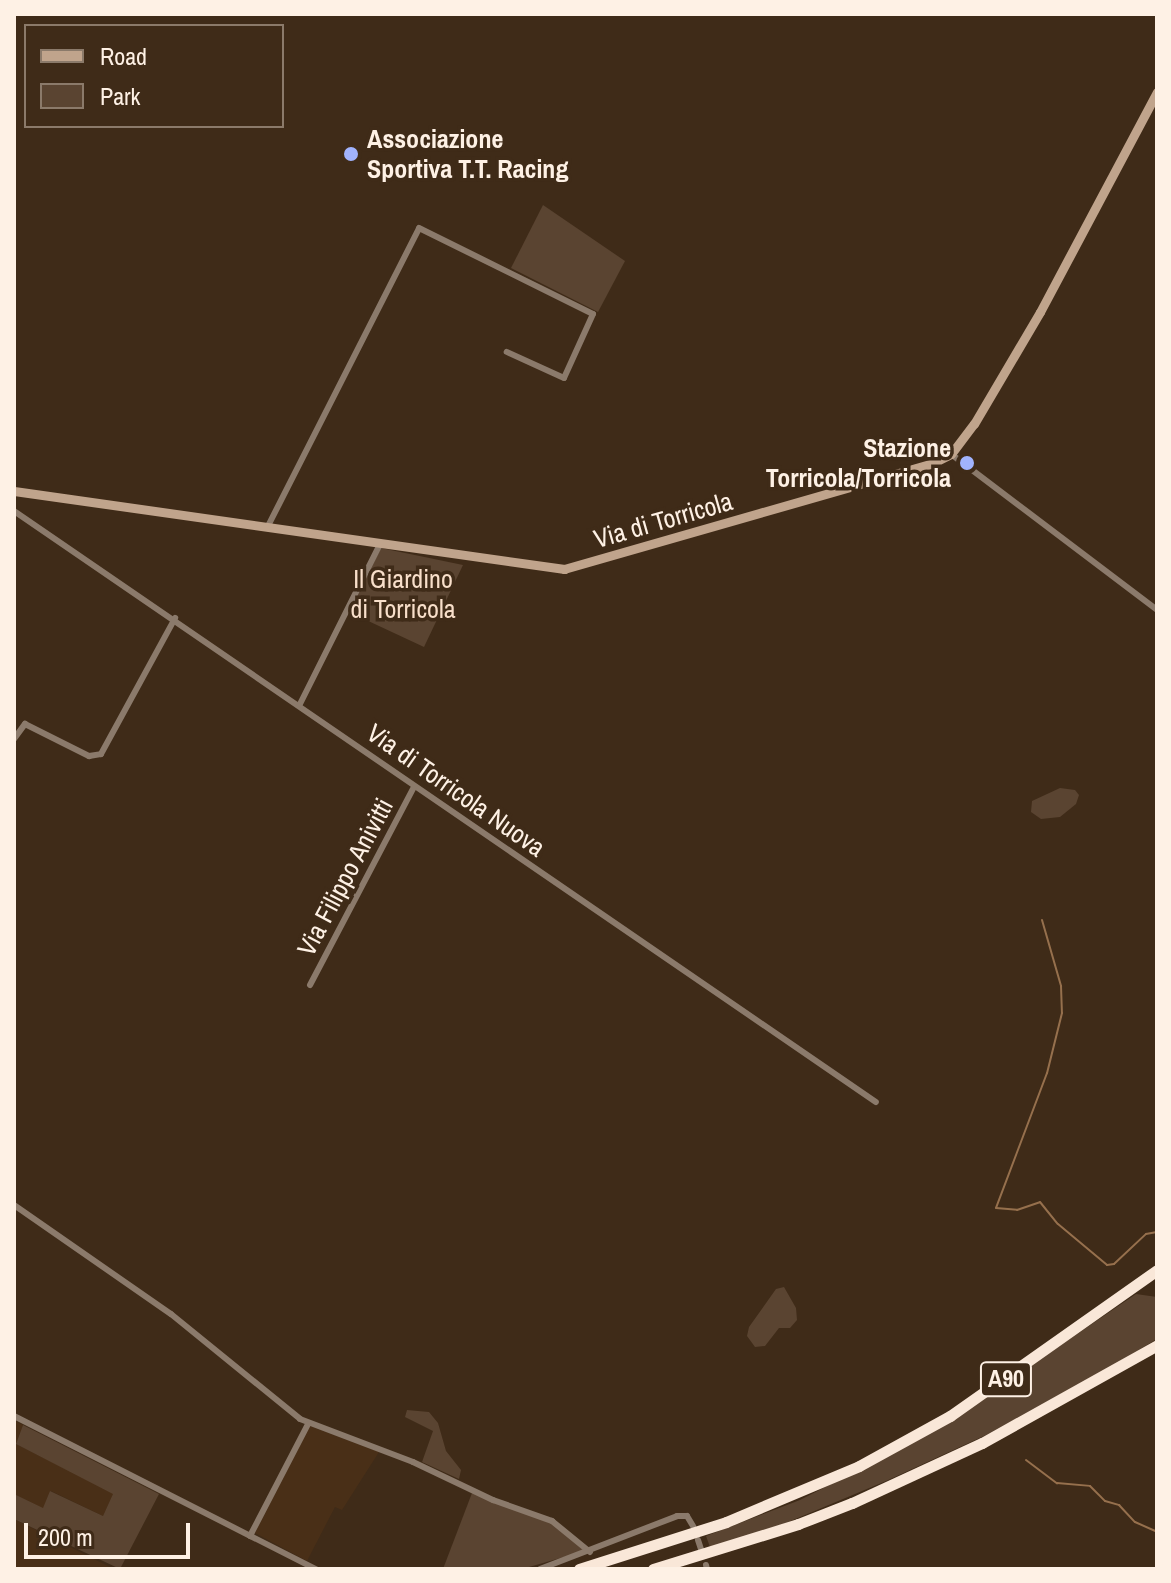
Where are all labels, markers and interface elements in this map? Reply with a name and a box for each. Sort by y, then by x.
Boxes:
legend [24,24,284,128]
text: Road [100,40,147,72]
text: Park [100,80,140,112]
place label: Associazione Sportiva T.T. Racing [367,123,568,184]
marker: Associazione Sportiva T.T. Racing [342,145,360,163]
place label: Stazione Torricola/Torricola [766,432,951,494]
marker: Stazione Torricola/Torricola [958,454,976,472]
street label: Via di Torricola [590,485,736,555]
park label: Il Giardino di Torricola [350,563,456,624]
street label: Via di Torricola Nuova [361,717,551,863]
street label: Via Filippo Anivitti [290,792,400,962]
road number: A90 [978,1359,1034,1399]
scale bar [28,1507,194,1557]
text: 200 m [38,1521,93,1553]

